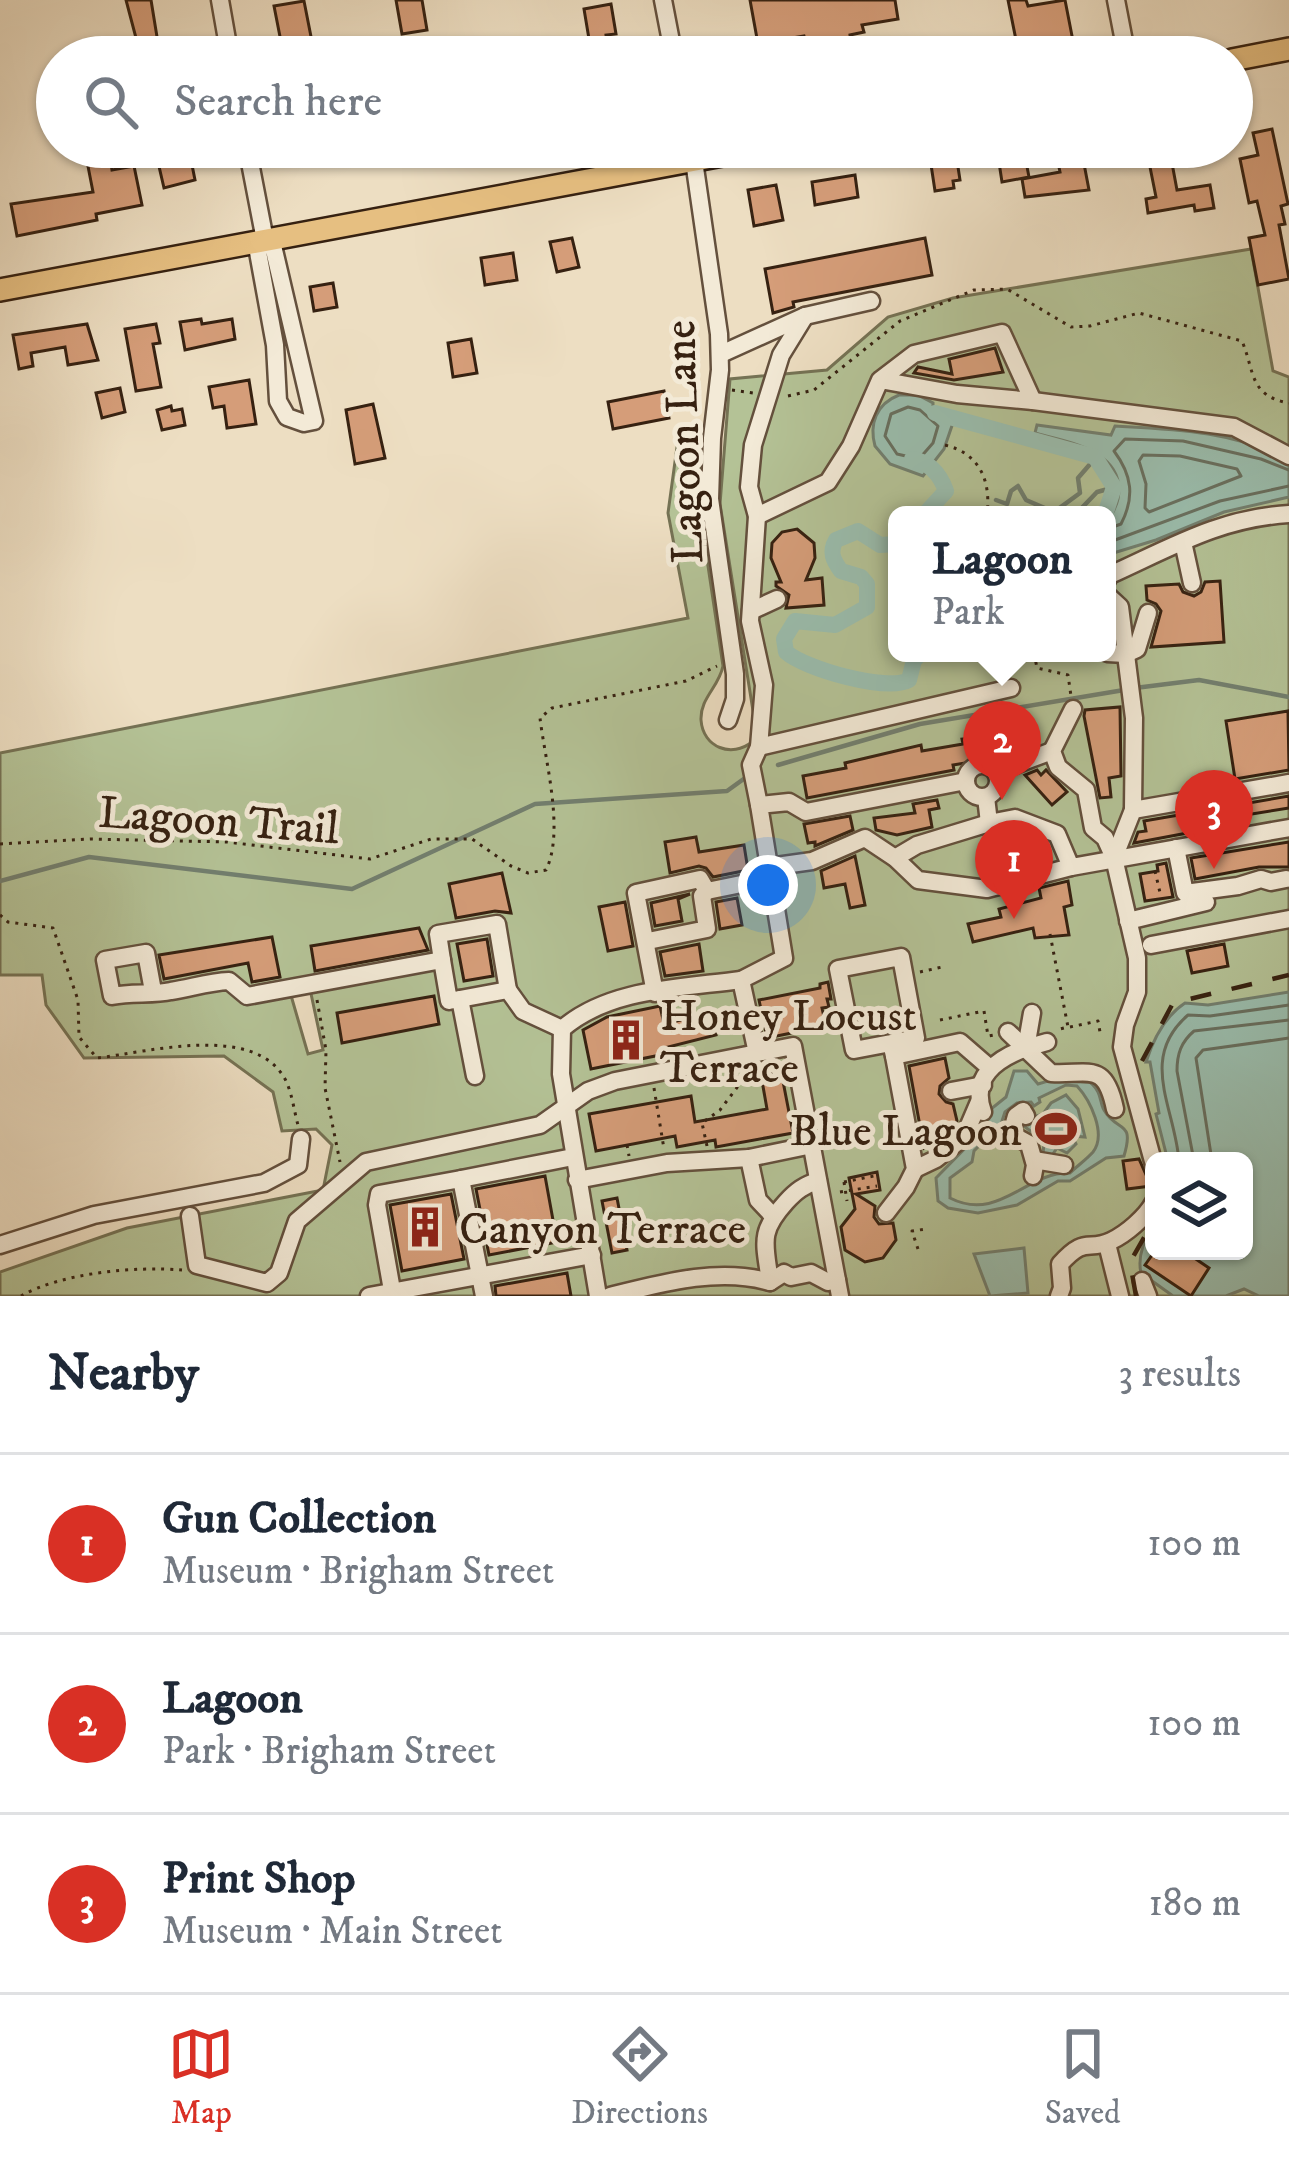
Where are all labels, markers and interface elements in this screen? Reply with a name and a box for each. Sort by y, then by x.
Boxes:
search box [36,36,1253,168]
icon: search [78,69,144,135]
text: Search here [174,74,382,130]
street label: Lagoon Lane [653,319,717,565]
popup [888,506,1116,662]
text: Lagoon [932,532,1072,588]
text: Park [932,588,1004,637]
pin: 2 [963,701,1041,800]
pin: 3 [1175,770,1253,869]
street label: Lagoon Trail [97,786,341,858]
pin: 1 [975,820,1053,919]
your location [738,855,798,915]
place label: Honey Locust Terrace [660,989,917,1097]
building icon: Honey Locust Terrace [603,1017,649,1063]
place label: Blue Lagoon [790,1104,1022,1160]
sports icon: Blue Lagoon [1033,1106,1079,1152]
map controls [1145,1152,1253,1260]
button: layers [1145,1152,1253,1260]
place label: Canyon Terrace [459,1202,746,1258]
building icon: Canyon Terrace [402,1204,448,1250]
text: Nearby [48,1342,199,1406]
text: 3 results [1118,1350,1241,1399]
text: Gun Collection [162,1491,436,1547]
text: 1 [80,1519,94,1568]
text: 100 m [1147,1519,1241,1568]
text: Museum · Brigham Street [162,1547,554,1596]
text: Lagoon [162,1671,303,1727]
text: 2 [77,1699,97,1748]
text: 100 m [1147,1699,1241,1748]
text: Park · Brigham Street [162,1727,496,1776]
text: Print Shop [162,1851,355,1907]
text: 3 [80,1879,94,1928]
text: 180 m [1149,1879,1241,1928]
text: Museum · Main Street [162,1907,503,1956]
tab: Map [168,2021,234,2134]
tab: Directions [571,2021,708,2134]
tab: Saved [1045,2021,1121,2134]

